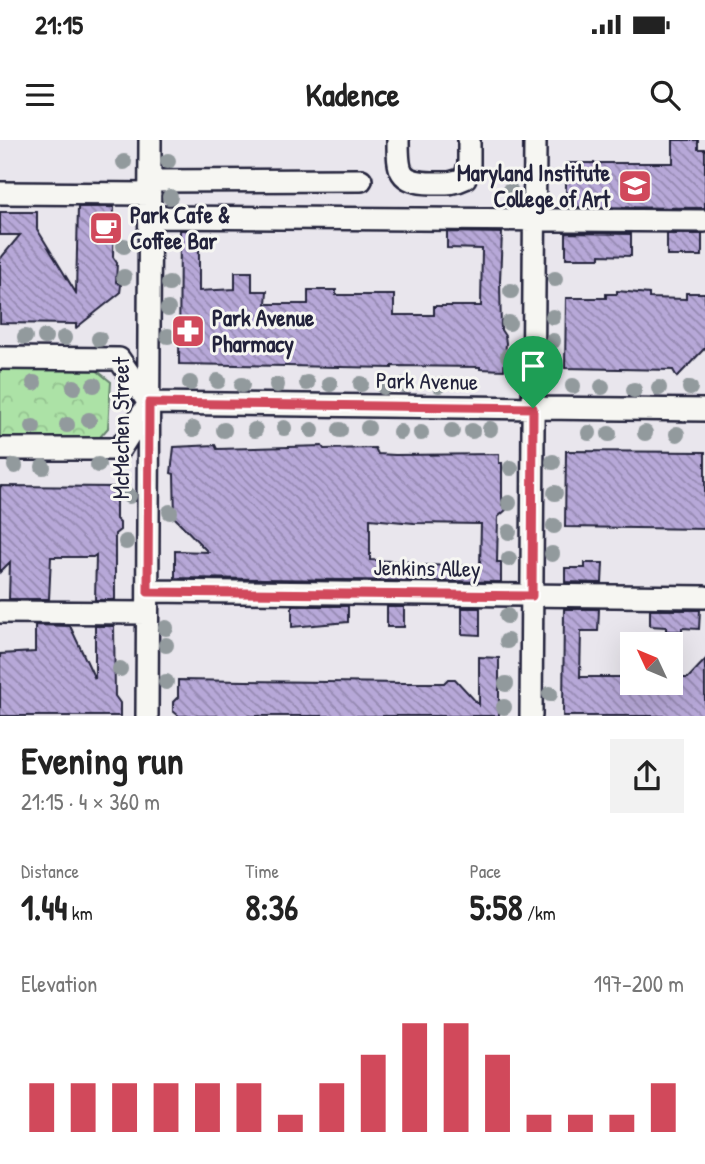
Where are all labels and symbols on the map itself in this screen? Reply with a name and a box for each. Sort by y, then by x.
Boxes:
place label: Maryland Institute College of Art [457,157,611,215]
school or university icon: Maryland Institute College of Art [616,167,654,205]
place label: Park Cafe & Coffee Bar [130,199,230,256]
cafe icon: Park Cafe & Coffee Bar [87,209,125,247]
place label: Park Avenue Pharmacy [212,302,315,360]
pharmacy icon: Park Avenue Pharmacy [169,312,207,350]
pin [503,336,563,408]
street label: McMechen Street [105,356,136,499]
street label: Park Avenue [376,364,478,397]
street label: Jenkins Alley [373,551,481,584]
north arrow [620,632,682,695]

